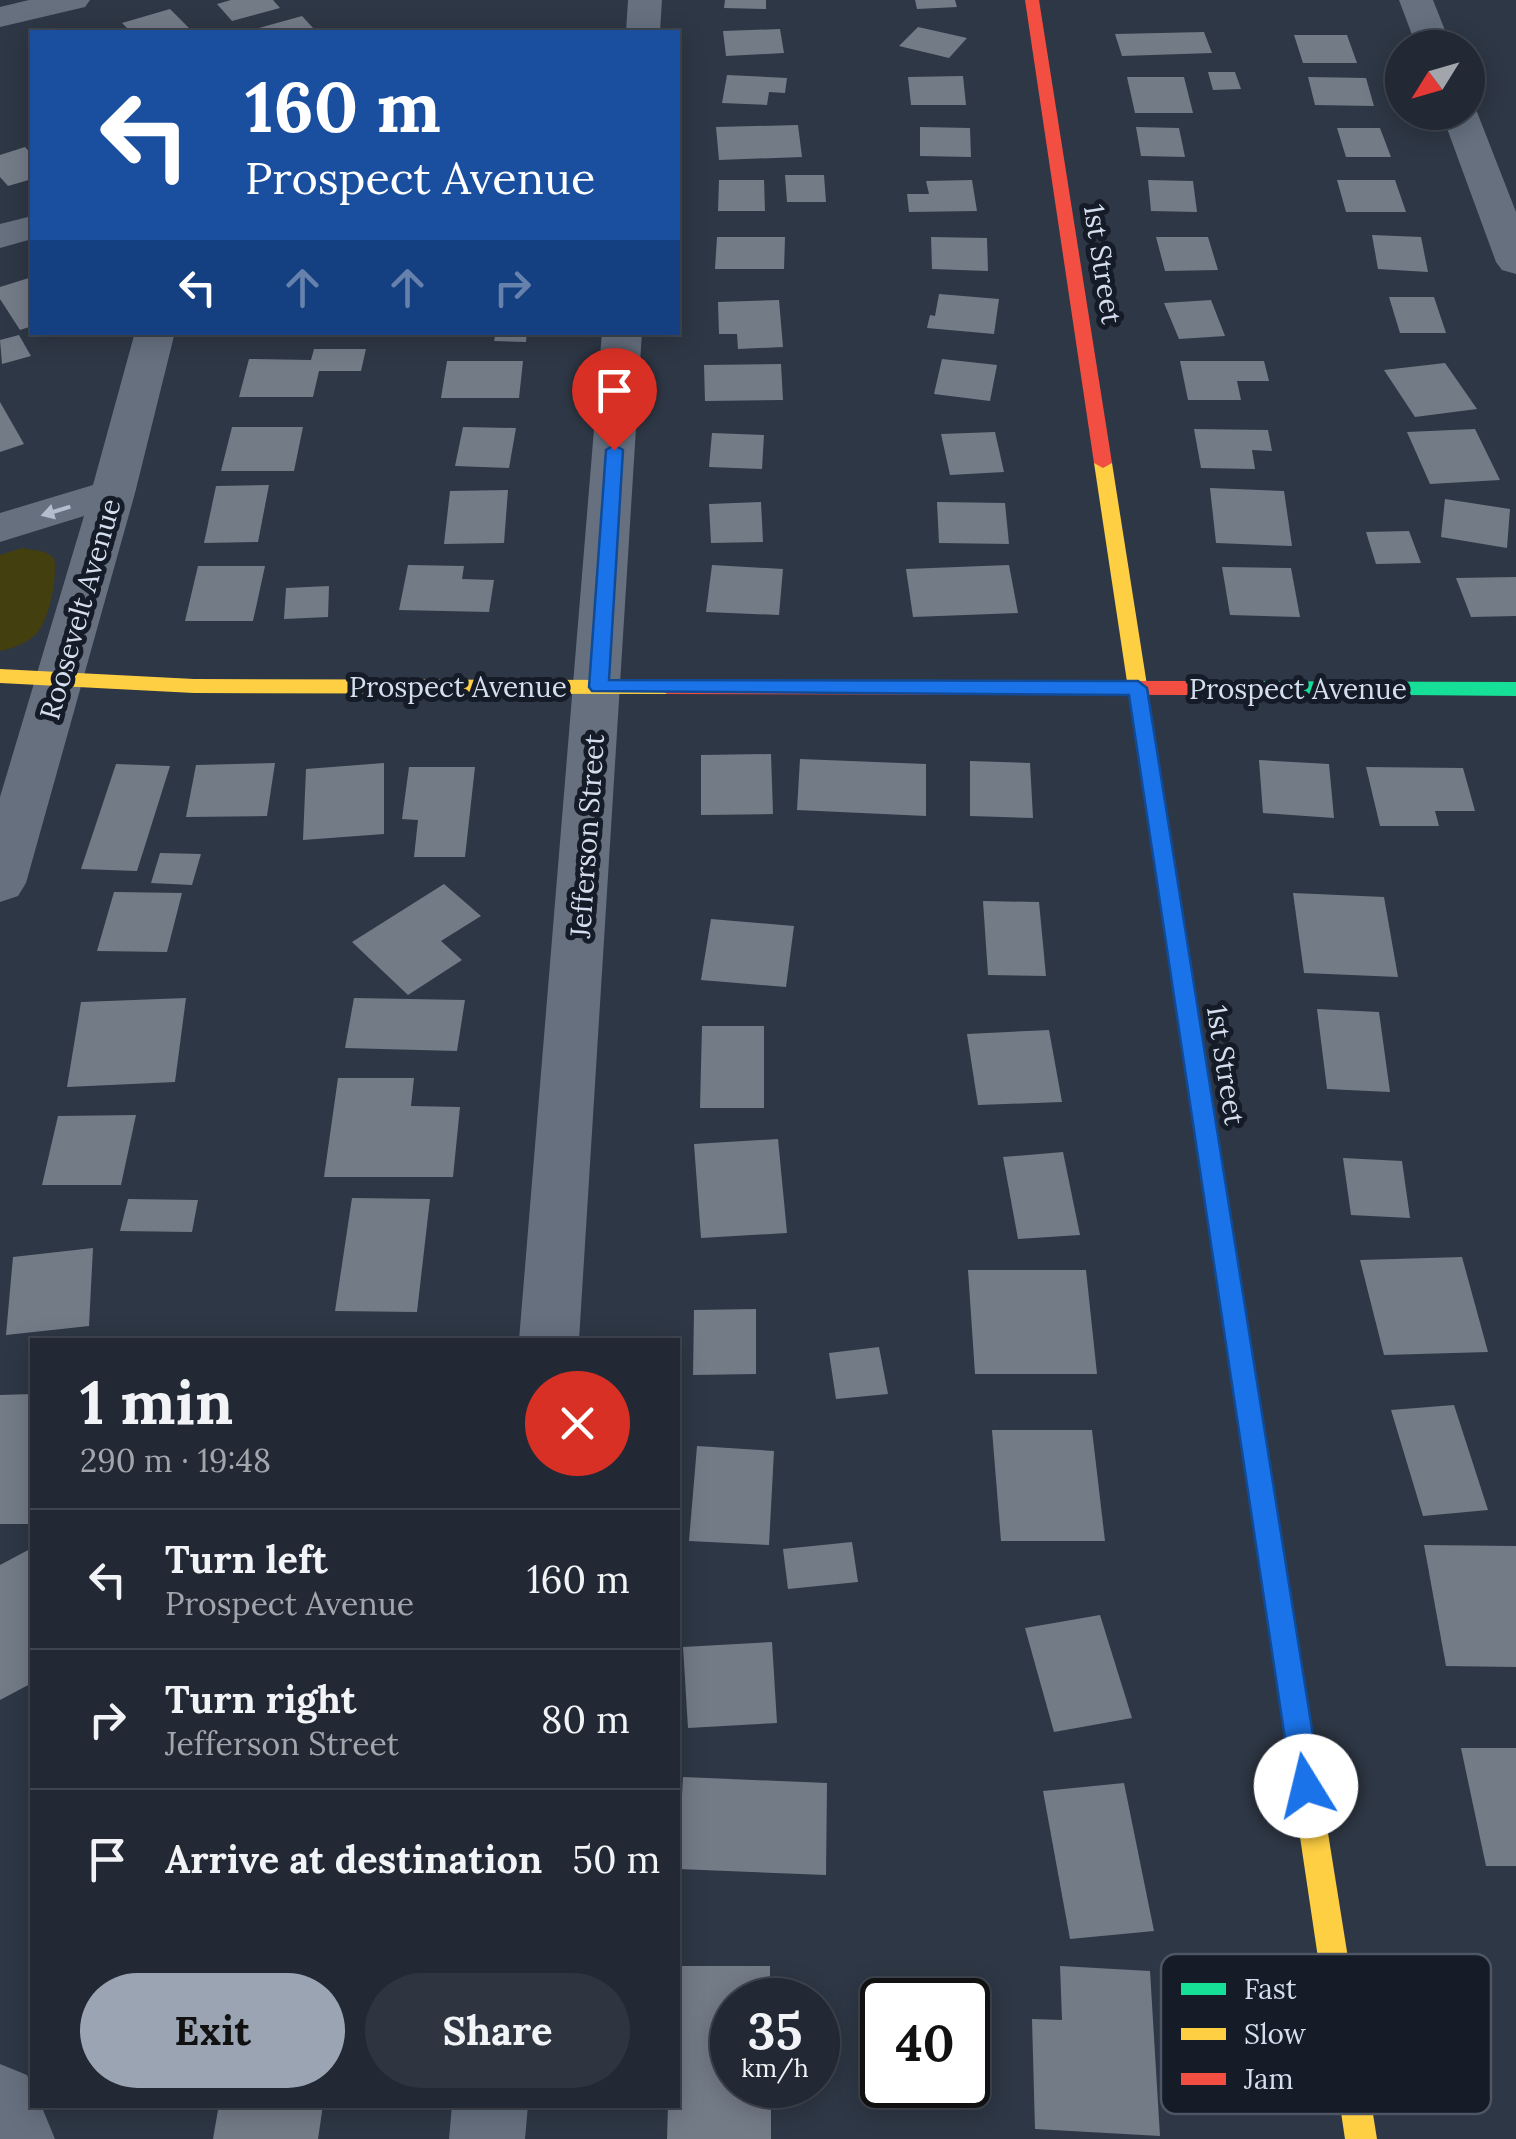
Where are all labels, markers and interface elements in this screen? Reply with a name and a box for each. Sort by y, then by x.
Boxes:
north arrow [1385,30,1485,130]
map controls [1385,30,1485,130]
text: 160 m [245,62,441,151]
icon: left [80,70,210,200]
text: Prospect Avenue [245,149,595,206]
street label: 1st Street [1076,202,1130,327]
icon: left [170,260,225,315]
icon: ahead [275,260,330,315]
icon: ahead [380,260,435,315]
icon: right [485,260,540,315]
pin [572,348,657,451]
icon: arrive [587,363,642,418]
street label: Roosevelt Avenue [31,494,129,724]
one-way arrow [41,504,71,519]
street label: Prospect Avenue [349,669,567,705]
street label: Prospect Avenue [1189,671,1407,707]
street label: Jefferson Street [562,733,612,940]
street label: 1st Street [1199,1003,1253,1128]
text: 1 min [80,1364,233,1440]
button: close [525,1371,630,1476]
text: 290 m · 19:48 [80,1440,271,1481]
text: Turn left [165,1535,328,1583]
icon: left [80,1552,135,1607]
text: 160 m [527,1555,630,1603]
text: Prospect Avenue [165,1583,414,1624]
text: Turn right [165,1675,356,1723]
icon: right [80,1692,135,1747]
text: 80 m [541,1695,630,1743]
text: Jefferson Street [165,1723,399,1764]
position arrow [1254,1734,1358,1838]
icon: arrive [80,1832,135,1887]
text: Arrive at destination [165,1835,542,1883]
text: 50 m [572,1835,661,1883]
legend [1161,1954,1491,2114]
text: Fast [1244,1971,1297,2007]
button: Exit [80,1973,345,2088]
button: Share [365,1973,630,2088]
speed limit sign: 40 [860,1978,990,2108]
text: 35 [748,1999,803,2063]
text: Slow [1244,2016,1307,2052]
text: km/h [741,2052,809,2084]
text: Jam [1243,2061,1294,2097]

